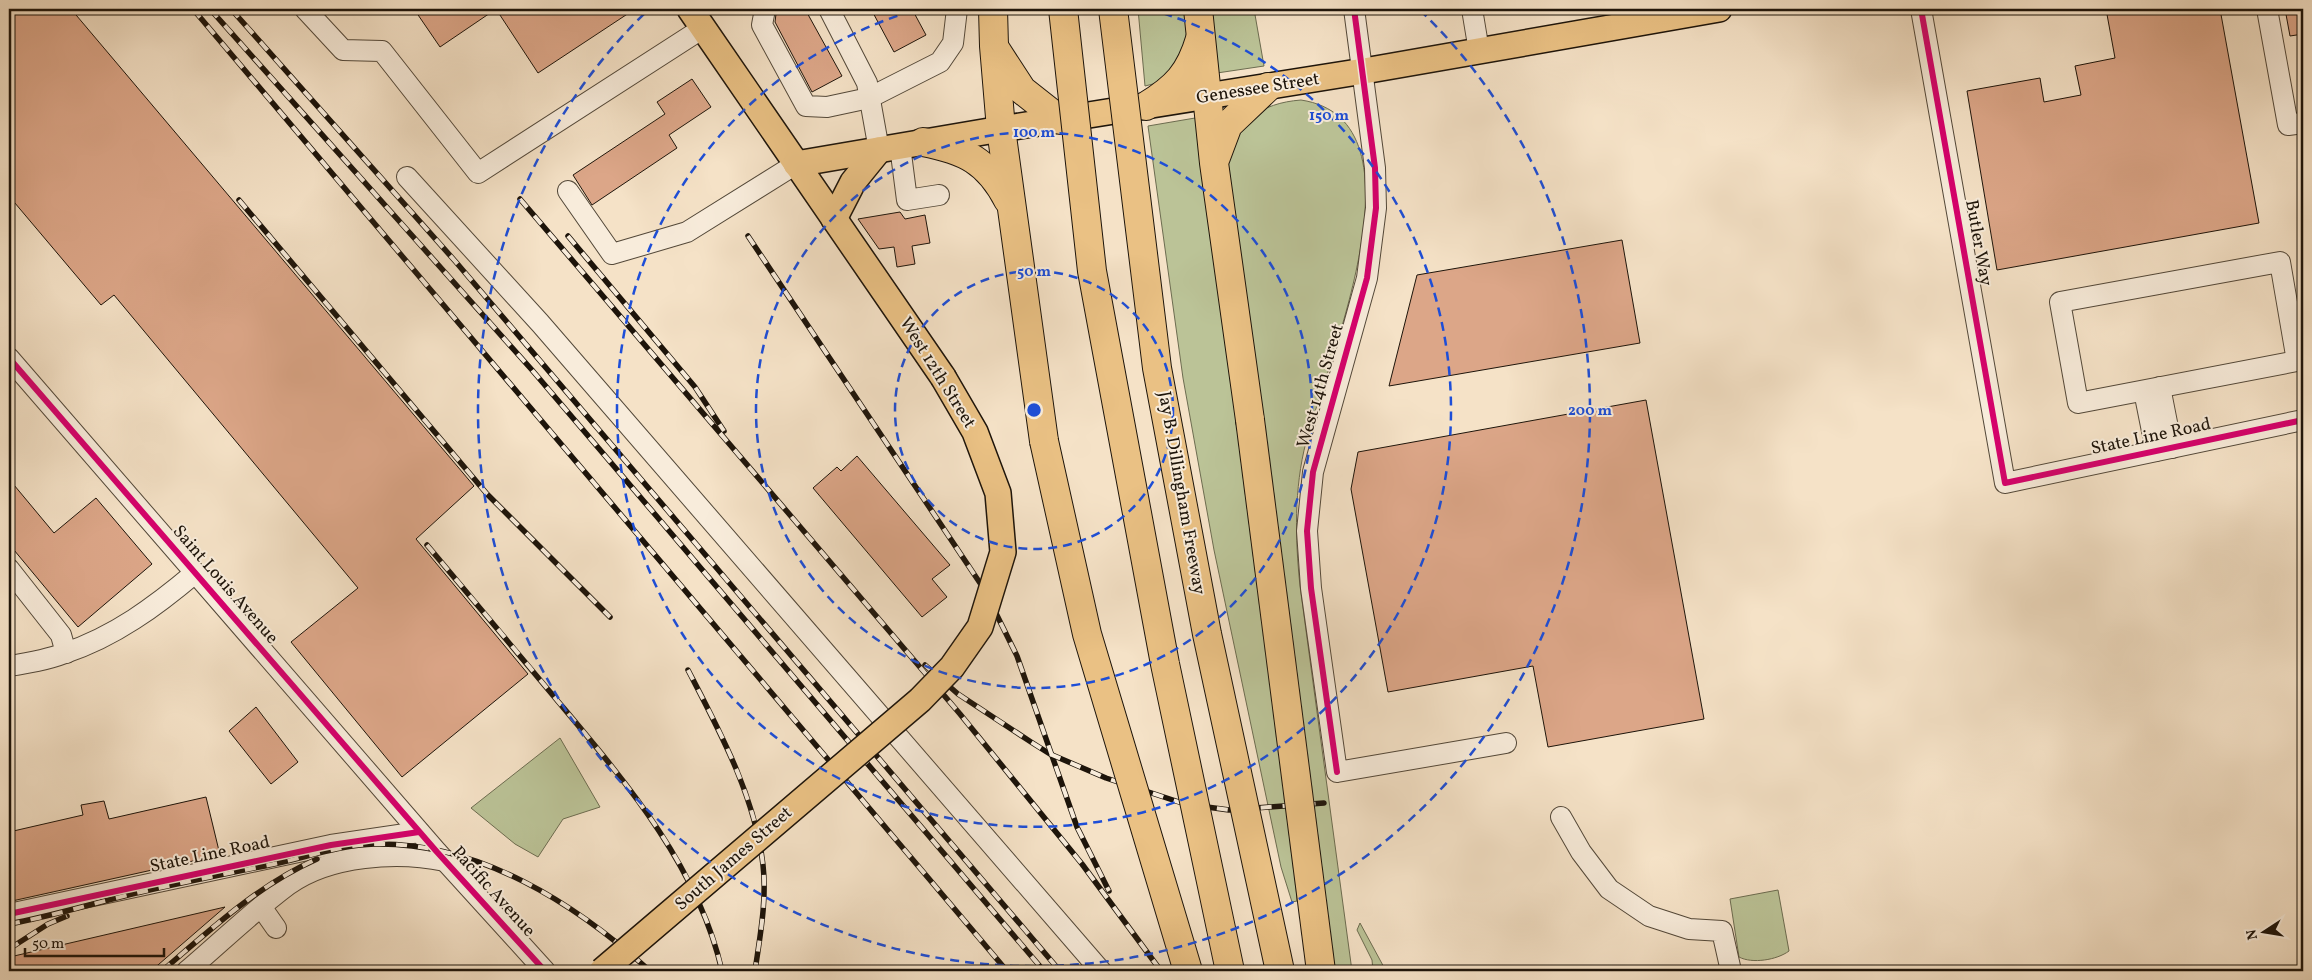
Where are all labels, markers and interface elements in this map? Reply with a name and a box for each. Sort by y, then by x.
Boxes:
street label: Genessee Street [1195,67,1321,111]
text: 150 m [1309,106,1349,127]
text: 100 m [1013,123,1056,144]
street label: Butler Way [1958,198,1998,288]
text: 50 m [1017,262,1051,283]
street label: West 12th Street [893,312,981,434]
street label: West 14th Street [1291,321,1351,451]
street label: Jay B. Dillingham Freeway [1151,389,1211,597]
centre of rings [1025,401,1043,419]
text: 200 m [1568,401,1612,422]
street label: State Line Road [2089,412,2213,462]
street label: Saint Louis Avenue [166,520,284,650]
street label: South James Street [670,801,798,917]
street label: State Line Road [148,830,272,880]
street label: Pacific Avenue [445,841,541,943]
north arrow [2240,908,2290,958]
scale bar [25,925,164,957]
text: N [2242,927,2263,941]
text: 50 m [32,934,64,955]

